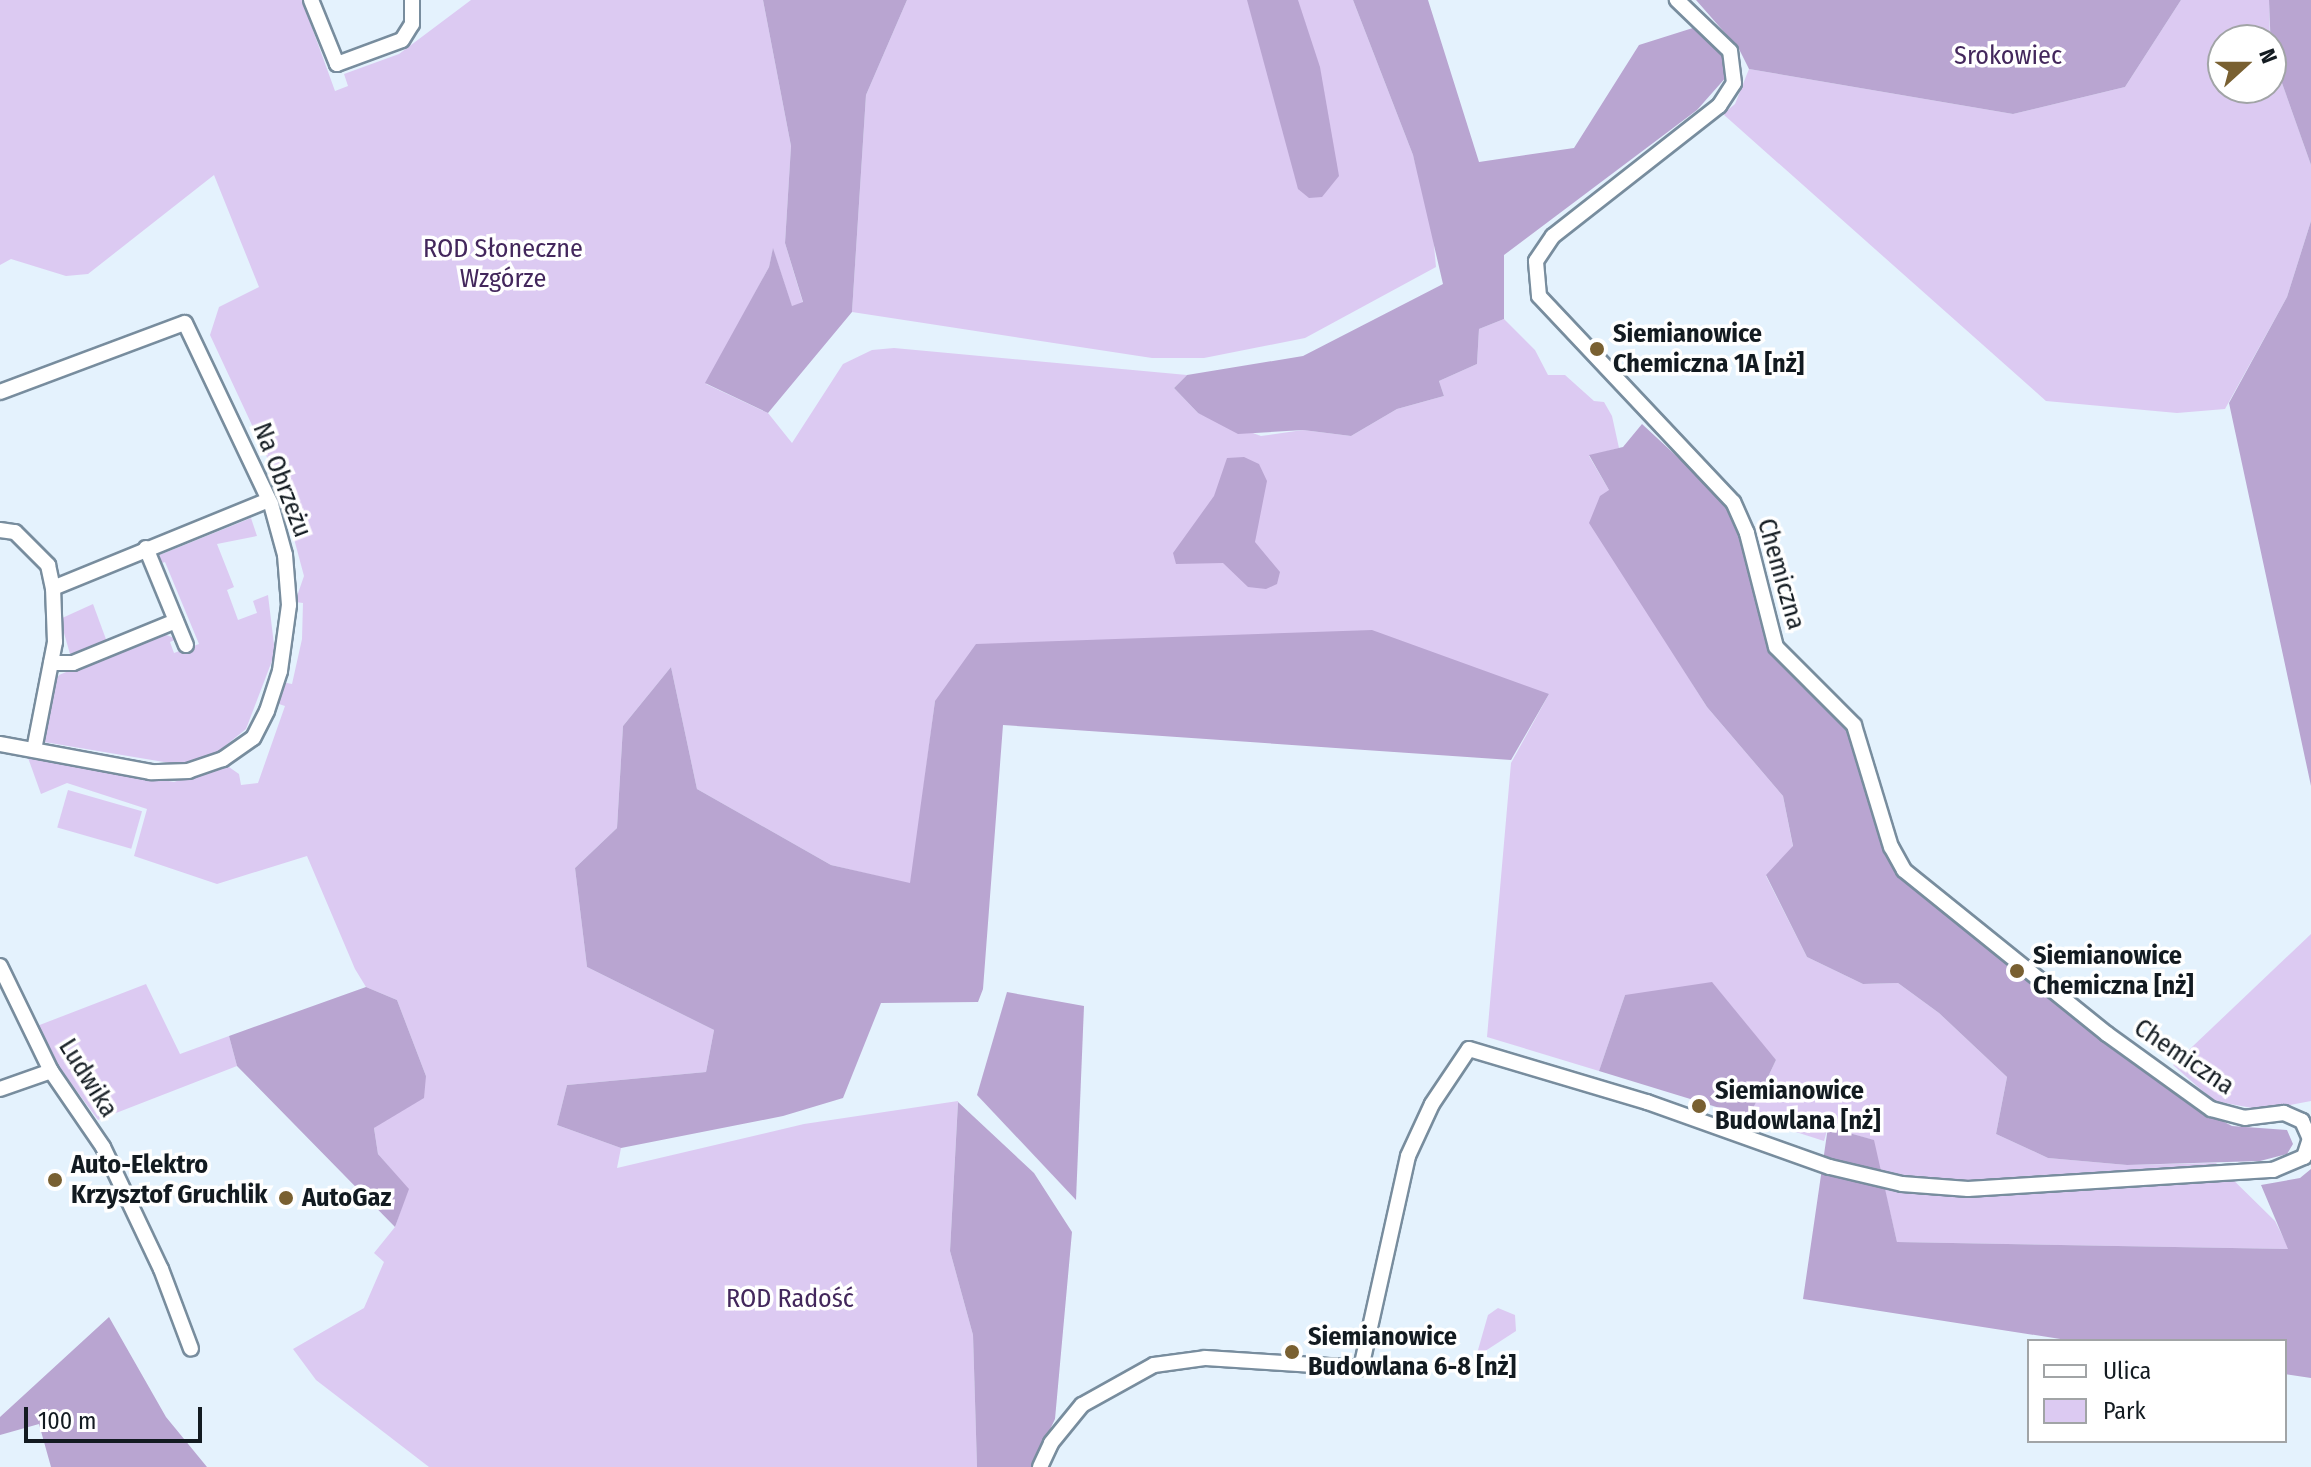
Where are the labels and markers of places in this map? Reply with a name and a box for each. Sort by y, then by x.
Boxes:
place label: Siemianowice Chemiczna 1A [nż] [1613,318,1804,380]
marker: Siemianowice Chemiczna 1A [nż] [1588,340,1606,358]
place label: Siemianowice Chemiczna [nż] [2033,940,2194,1002]
marker: Siemianowice Chemiczna [nż] [2008,962,2026,980]
place label: Siemianowice Budowlana [nż] [1715,1075,1881,1136]
marker: Siemianowice Budowlana [nż] [1690,1097,1708,1115]
place label: Auto-Elektro Krzysztof Gruchlik [71,1149,268,1210]
marker: Auto-Elektro Krzysztof Gruchlik [46,1171,64,1189]
place label: AutoGaz [302,1182,391,1214]
marker: AutoGaz [277,1189,295,1207]
place label: Siemianowice Budowlana 6-8 [nż] [1308,1321,1516,1382]
marker: Siemianowice Budowlana 6-8 [nż] [1283,1343,1301,1361]

